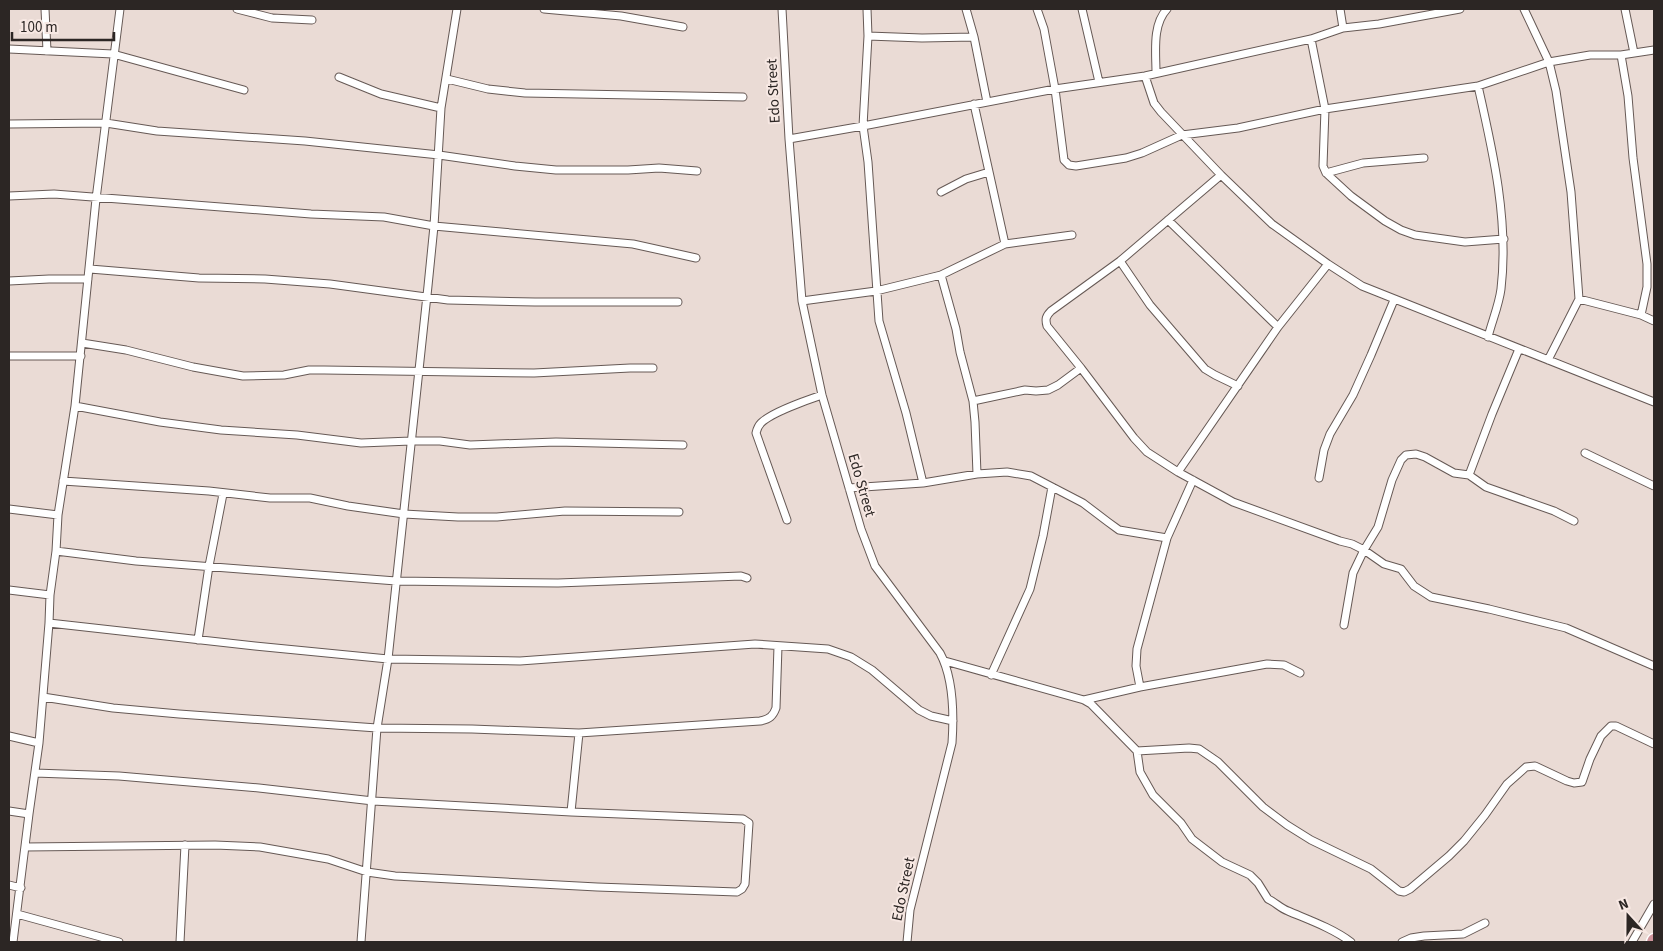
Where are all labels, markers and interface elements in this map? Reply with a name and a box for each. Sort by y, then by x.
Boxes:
scale bar [12,10,115,42]
text: 100 m [20,17,58,38]
street label: Edo Street [761,58,786,124]
street label: Edo Street [842,451,881,519]
street label: Edo Street [886,855,920,923]
north arrow [1603,891,1653,941]
text: N [1616,894,1632,916]

